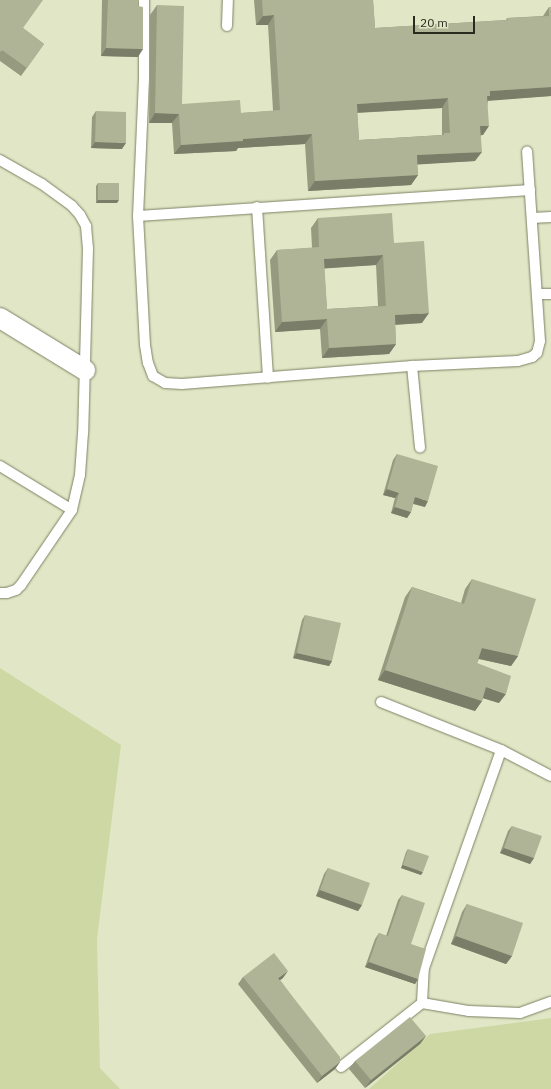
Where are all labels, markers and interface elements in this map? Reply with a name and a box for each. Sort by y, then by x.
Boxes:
scale bar [415,8,477,34]
text: 20 m [420,15,448,30]

